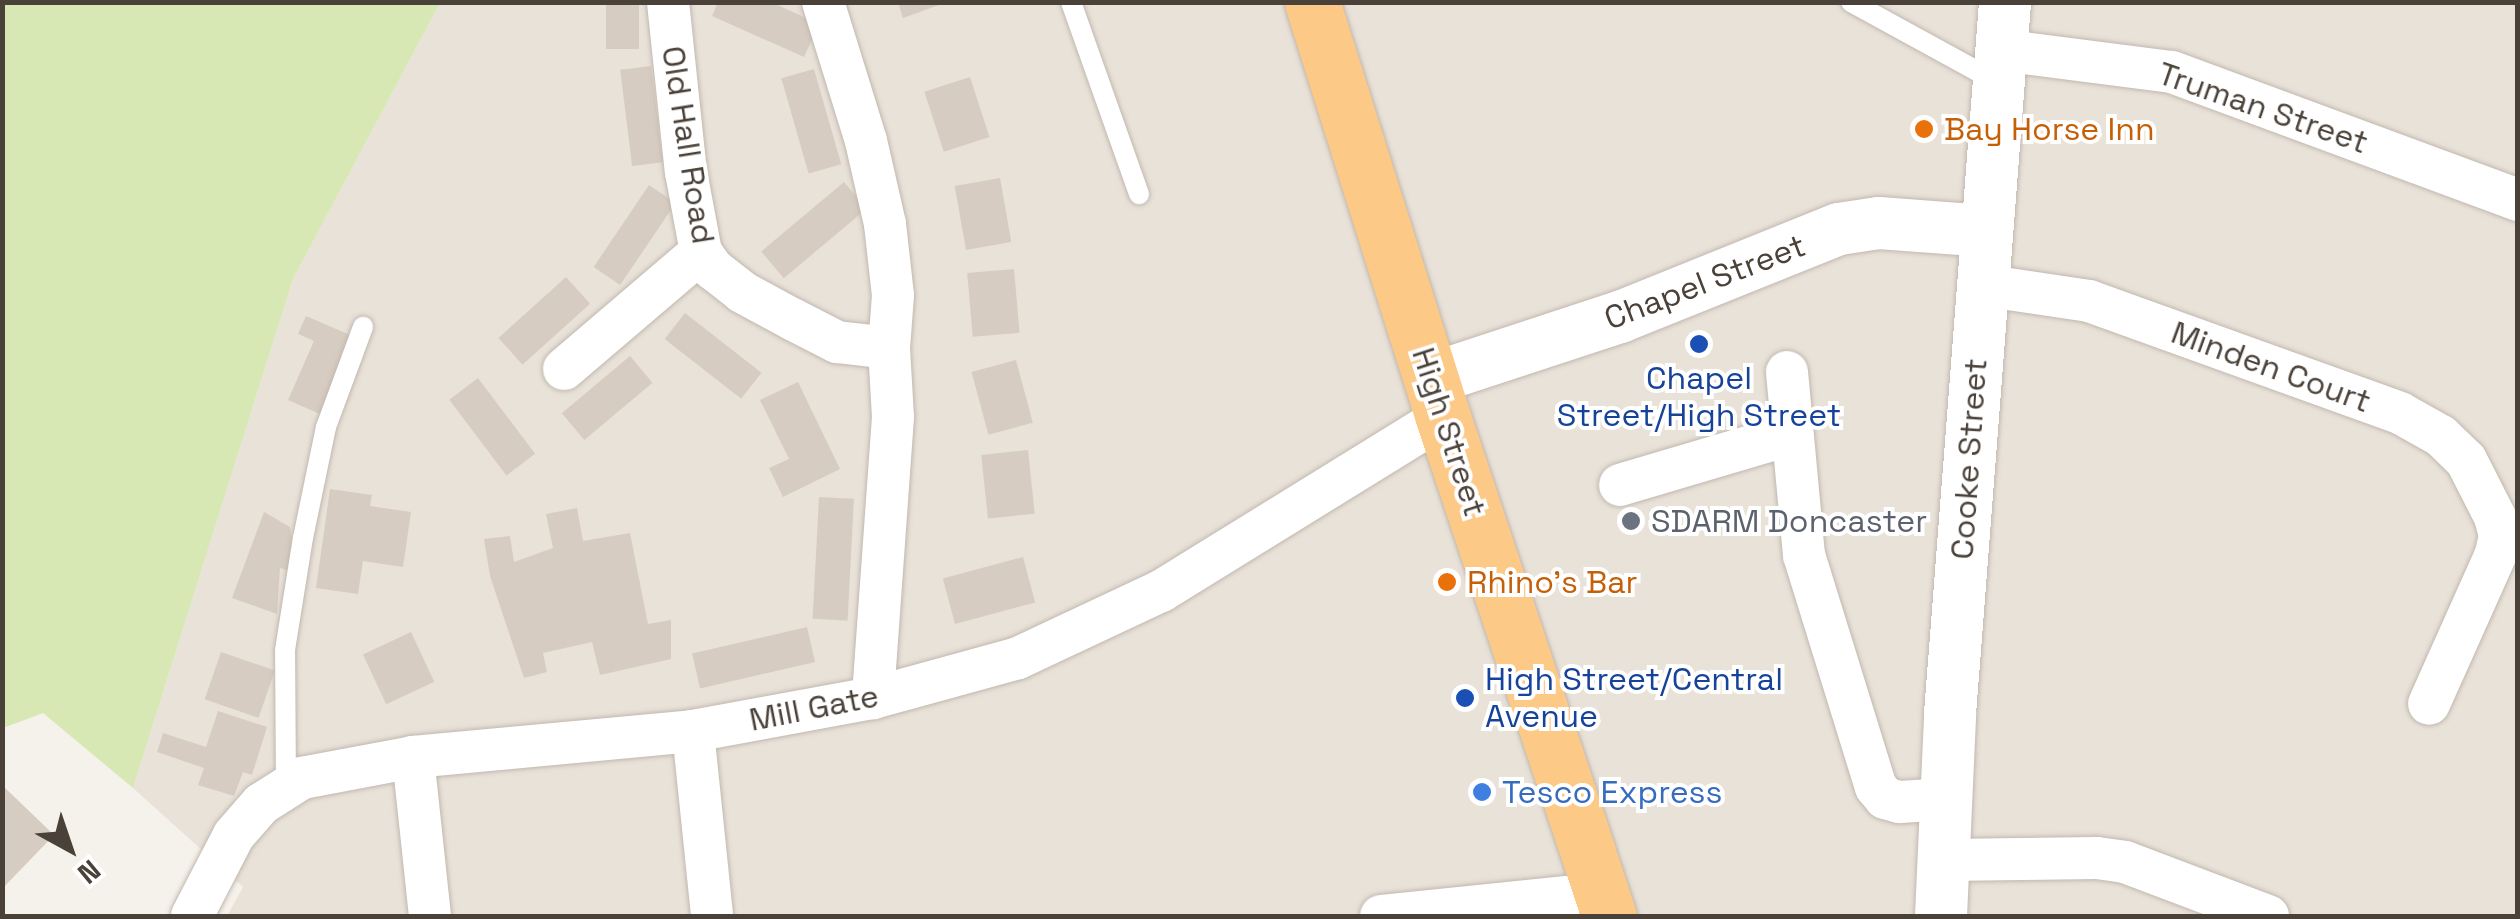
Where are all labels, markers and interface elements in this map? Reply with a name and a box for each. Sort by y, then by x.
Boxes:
street label: Old Hall Road [653,43,723,247]
street label: Truman Street [2153,54,2373,162]
place label: Bay Horse Inn [1944,110,2155,148]
marker: Bay Horse Inn [1913,118,1935,140]
street label: Chapel Street [1599,226,1811,338]
street label: Minden Court [2166,313,2376,421]
marker: Chapel Street/High Street [1688,333,1710,355]
street label: High Street [1404,343,1494,521]
street label: Cooke Street [1943,357,1995,561]
place label: Chapel Street/High Street [1557,360,1841,435]
place label: SDARM Doncaster [1651,502,1927,540]
marker: SDARM Doncaster [1620,510,1642,532]
place label: Rhino's Bar [1467,563,1638,601]
marker: Rhino's Bar [1436,571,1458,593]
place label: High Street/Central Avenue [1485,661,1783,736]
street label: Mill Gate [746,677,882,739]
marker: High Street/Central Avenue [1454,687,1476,709]
place label: Tesco Express [1502,773,1722,811]
marker: Tesco Express [1471,781,1493,803]
north arrow [20,799,120,899]
text: N [71,852,108,892]

